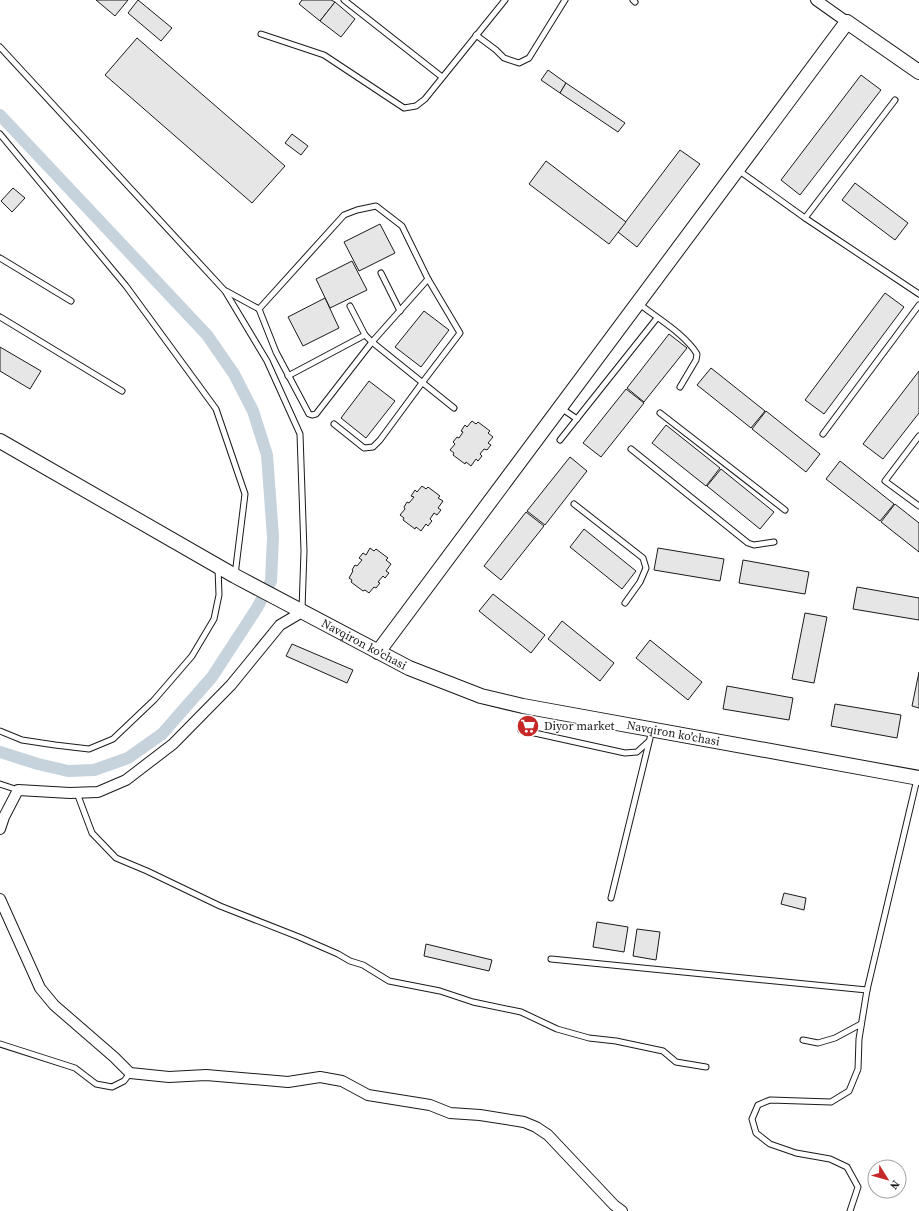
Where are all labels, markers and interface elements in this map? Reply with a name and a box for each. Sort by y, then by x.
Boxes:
street label: Navqiron ko'chasi [319,615,410,674]
supermarket icon: Diyor market [515,713,541,739]
street label: Navqiron ko'chasi [625,717,722,750]
place label: Diyor market [544,718,615,734]
north arrow [867,1159,907,1199]
text: N [886,1177,903,1192]

